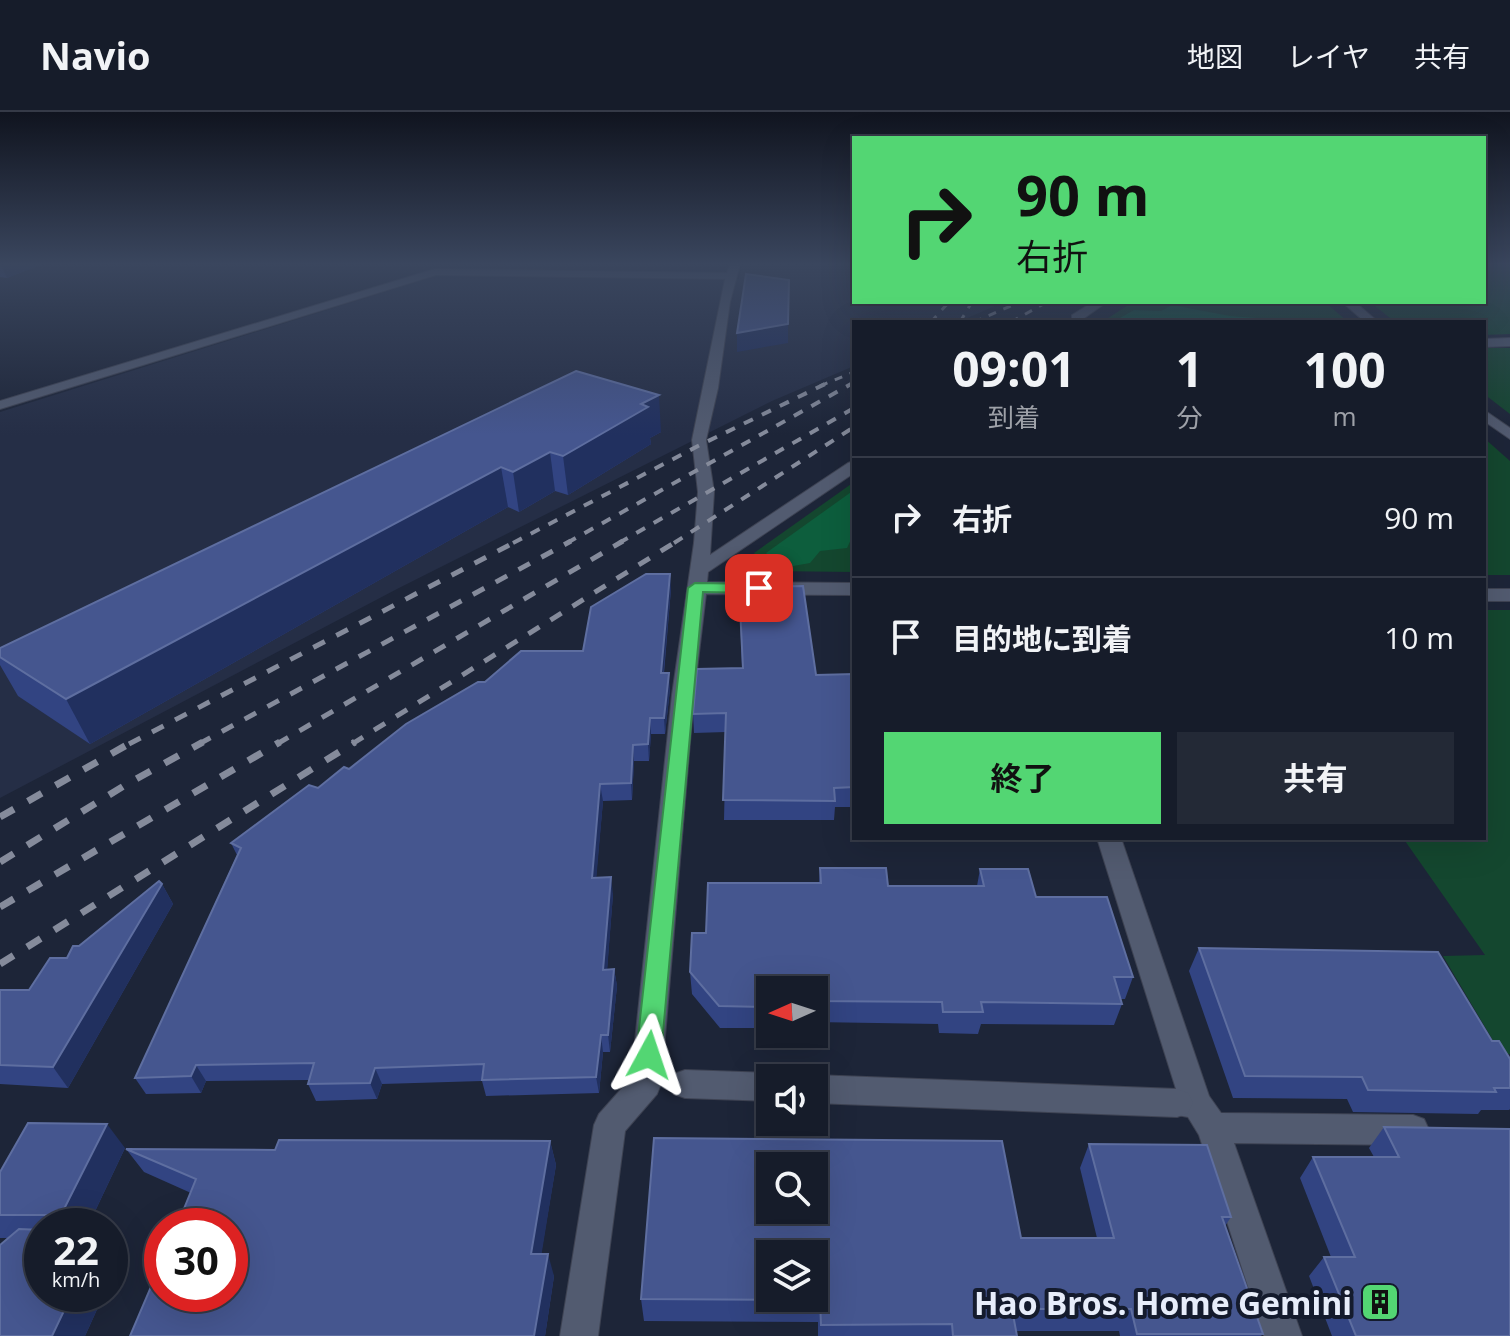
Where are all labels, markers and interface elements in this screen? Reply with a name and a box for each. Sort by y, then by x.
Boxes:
text: Navio [40,29,151,81]
text: 地図 [1187,37,1243,75]
text: レイヤ [1287,37,1370,75]
text: 共有 [1414,37,1470,75]
text: 90 m [1016,156,1150,232]
icon: right [884,168,988,272]
text: 右折 [1016,232,1088,281]
text: 09:01 [952,336,1076,401]
text: 1 [1176,336,1203,401]
text: 100 [1303,337,1386,402]
text: m [1333,398,1357,434]
text: 到着 [988,399,1040,435]
text: 分 [1177,399,1203,435]
icon: right [884,495,928,539]
text: 90 m [1384,497,1454,538]
text: 右折 [952,498,1012,539]
pin [725,554,793,622]
icon: arrive [737,566,781,610]
icon: arrive [884,615,928,659]
text: 10 m [1384,617,1454,658]
text: 目的地に到着 [952,618,1132,659]
button: 終了 [884,732,1161,824]
button: 共有 [1177,732,1454,824]
north arrow [756,976,828,1048]
map controls [756,976,828,1312]
position arrow [607,1013,691,1097]
button: sound [756,1064,828,1136]
button: search [756,1152,828,1224]
speed limit sign: 30 [144,1208,248,1312]
text: 22 [53,1222,99,1277]
button: layers [756,1240,828,1312]
text: km/h [52,1266,100,1293]
place label: Hao Bros. Home Gemini [974,1281,1352,1324]
building icon: Hao Bros. Home Gemini [1359,1281,1401,1323]

